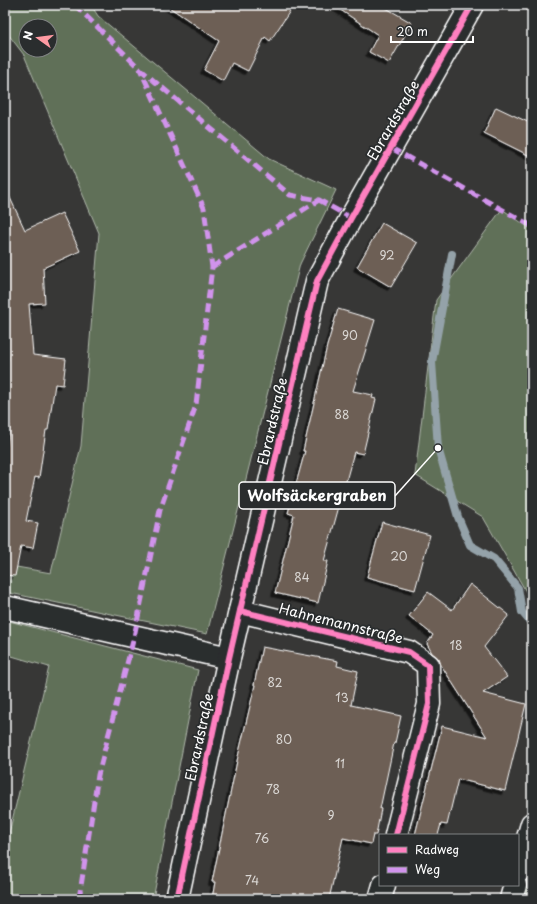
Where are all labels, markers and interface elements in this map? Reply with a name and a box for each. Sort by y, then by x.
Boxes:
north arrow [18,18,58,58]
scale bar [391,18,473,44]
text: 20 m [397,22,428,40]
text: N [19,29,37,42]
street label: Ebrardstraße [362,76,424,164]
house number: 92 [379,246,395,264]
house number: 90 [342,326,358,344]
street label: Ebrardstraße [252,375,292,467]
house number: 88 [335,405,349,423]
callout: Wolfsäckergraben [239,482,395,509]
text: Wolfsäckergraben [247,483,387,506]
house number: 20 [390,547,408,565]
house number: 84 [294,568,310,586]
street label: Hahnemannstraße [277,597,405,649]
house number: 18 [450,636,462,654]
house number: 82 [268,673,283,691]
house number: 13 [335,688,349,706]
street label: Ebrardstraße [179,691,219,783]
house number: 80 [276,730,292,748]
house number: 11 [335,754,345,772]
house number: 78 [266,780,280,798]
house number: 9 [327,806,335,824]
house number: 76 [255,829,269,847]
legend [379,834,519,886]
text: Radweg [415,840,459,858]
text: Weg [415,860,440,878]
house number: 74 [245,871,259,889]

